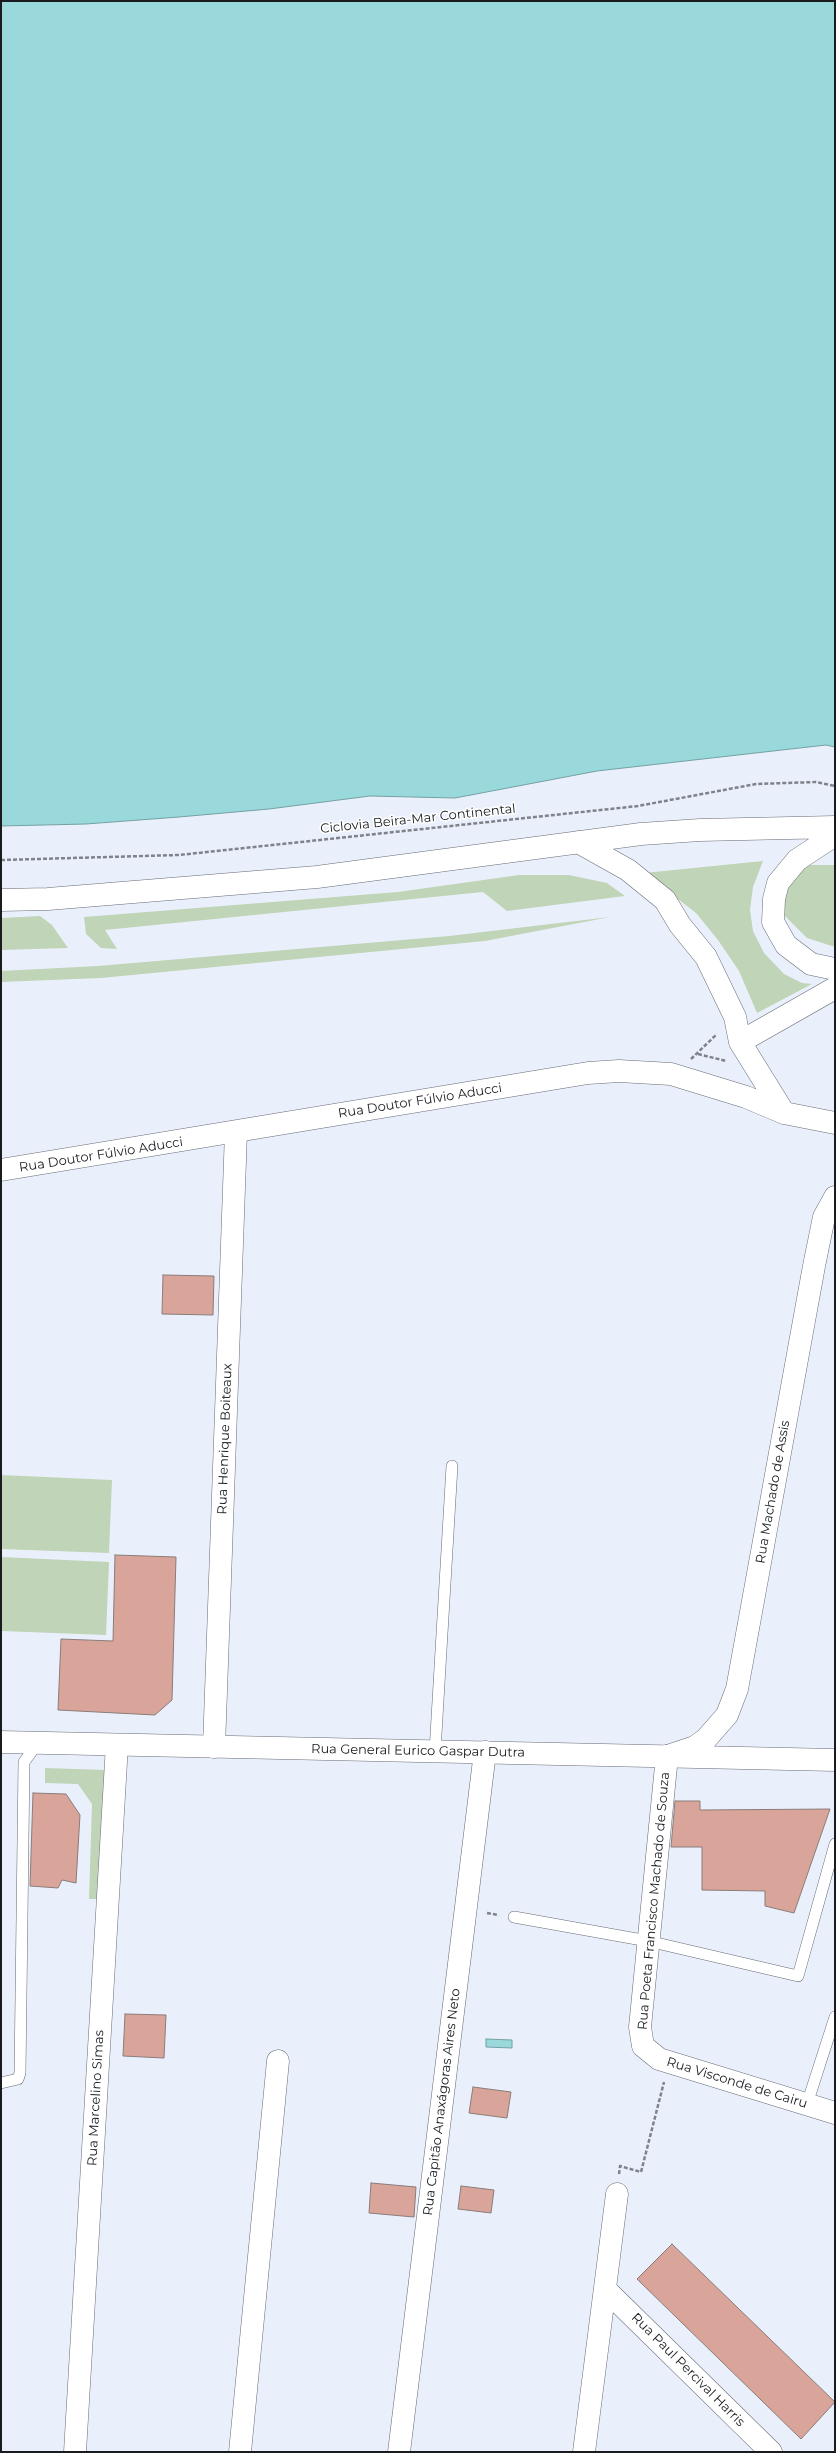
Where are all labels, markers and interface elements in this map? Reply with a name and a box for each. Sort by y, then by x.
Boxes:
street label: Ciclovia Beira-Mar Continental [320,801,516,837]
street label: Rua Doutor Fúlvio Aducci [337,1080,503,1122]
street label: Rua Doutor Fúlvio Aducci [18,1134,184,1176]
street label: Rua Henrique Boiteaux [215,1363,235,1515]
street label: Rua Machado de Assis [753,1419,793,1565]
street label: Rua General Eurico Gaspar Dutra [311,1741,525,1761]
street label: Rua Poeta Francisco Machado de Souza [635,1771,673,2031]
street label: Rua Capitão Anaxágoras Aires Neto [420,1987,464,2217]
street label: Rua Marcelino Simas [85,2030,107,2166]
street label: Rua Visconde de Cairu [665,2054,809,2112]
street label: Rua Paul Percival Harris [628,2310,748,2430]

